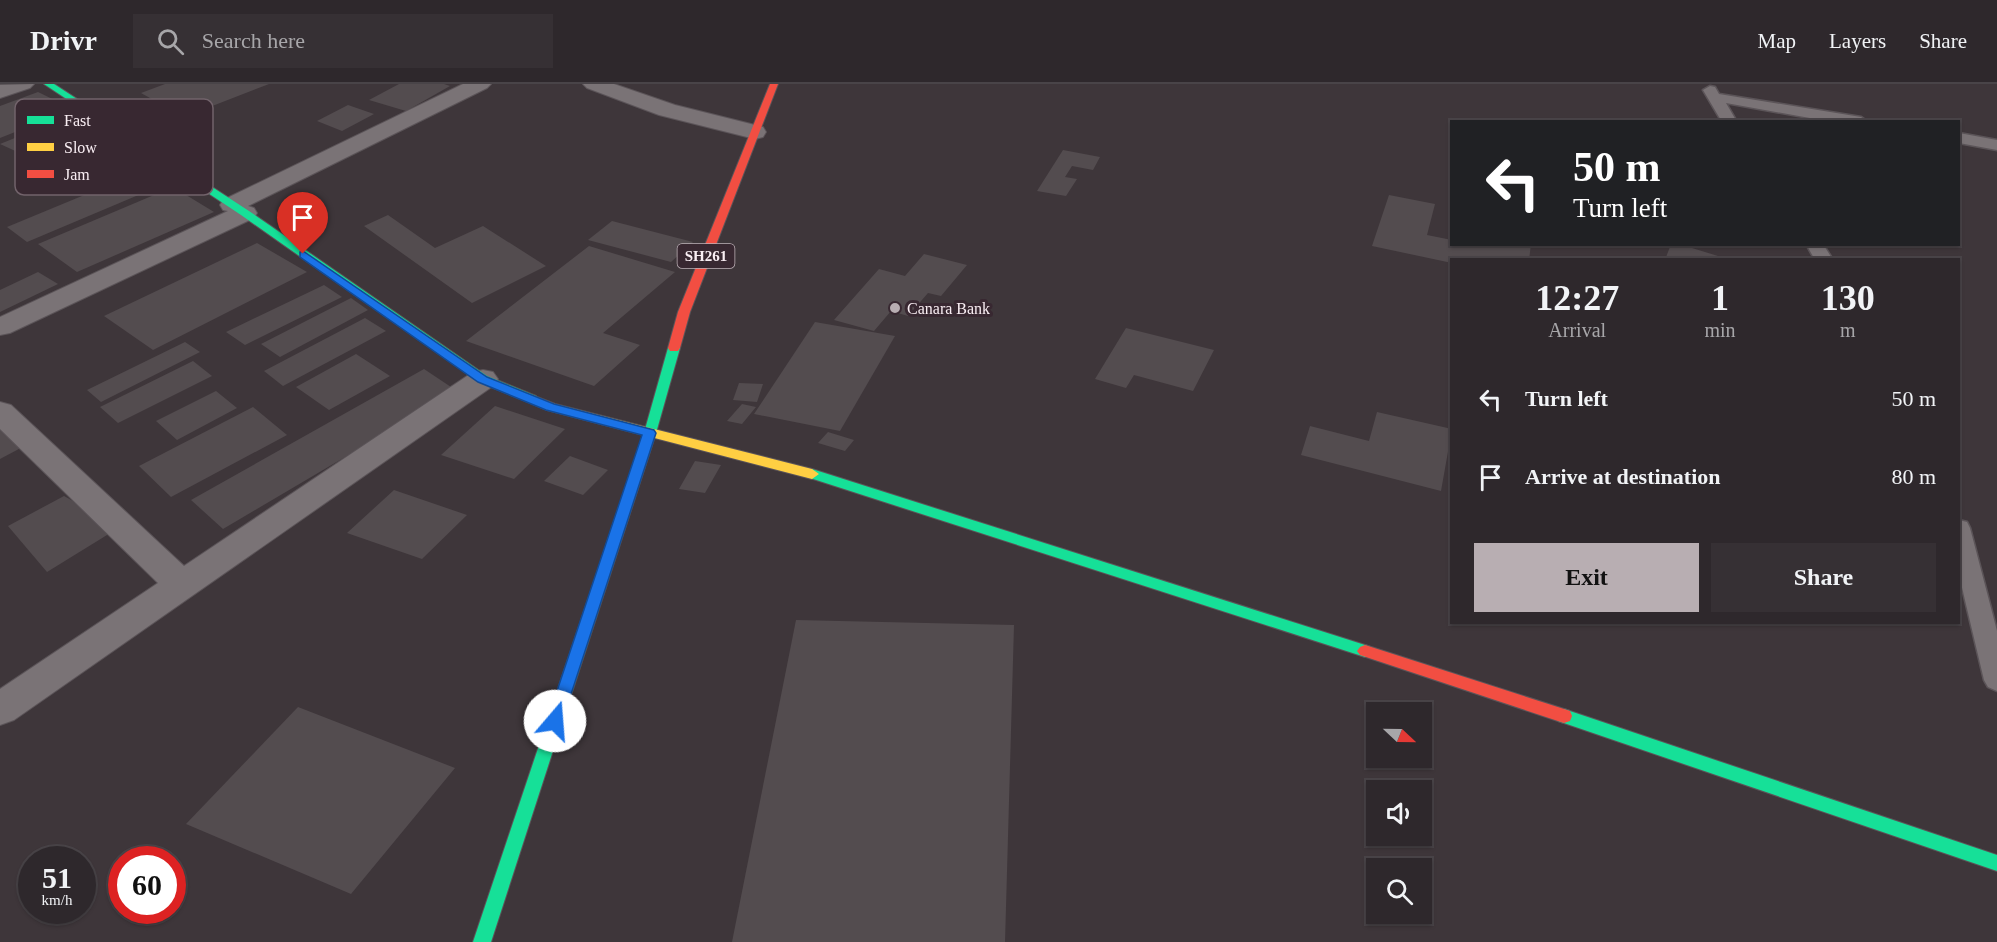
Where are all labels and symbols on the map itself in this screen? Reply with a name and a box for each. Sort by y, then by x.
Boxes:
legend [15,99,213,195]
text: Fast [64,112,91,129]
text: Slow [64,139,97,156]
text: Jam [64,166,90,183]
pin [277,192,328,254]
road number: SH261 [678,244,734,268]
place label: Canara Bank [907,300,990,317]
marker: Canara Bank [888,301,902,315]
position arrow [523,689,587,753]
north arrow [1366,702,1432,768]
speed limit sign: 60 [108,846,186,924]

